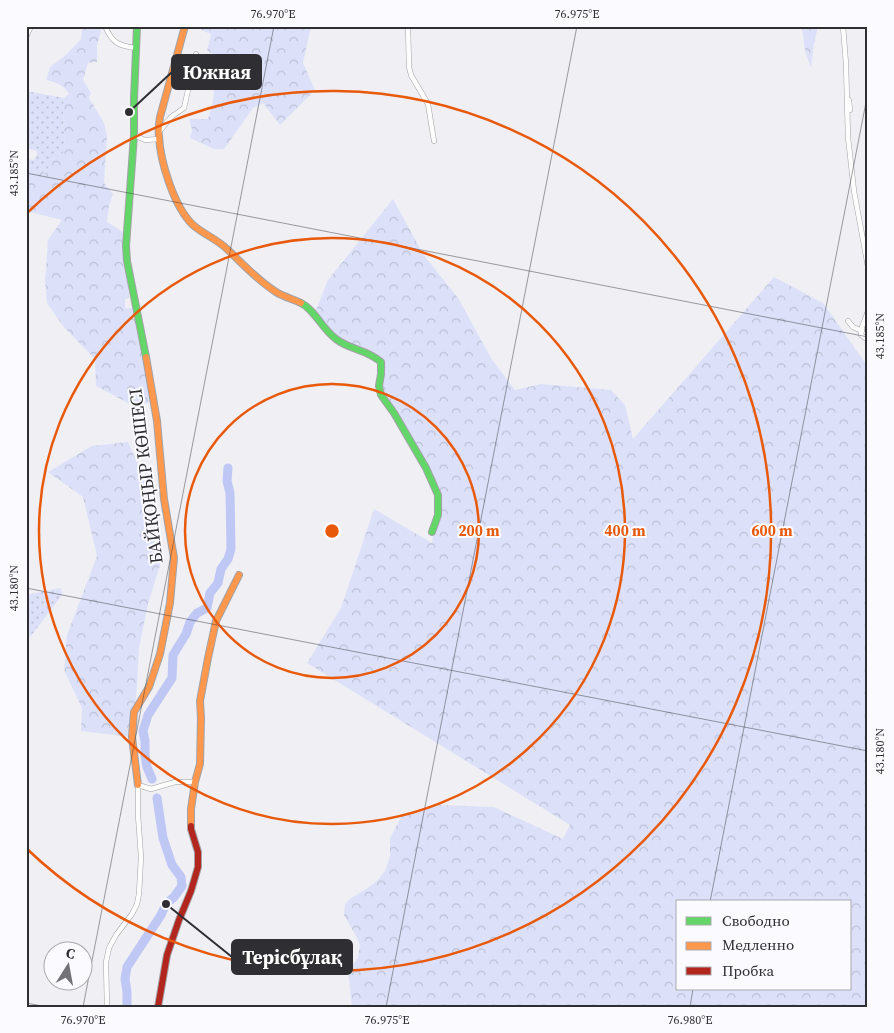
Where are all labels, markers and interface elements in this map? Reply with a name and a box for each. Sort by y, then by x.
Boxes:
text: 76.970°E [251,6,295,22]
text: 76.975°E [555,6,599,22]
callout: Южная [172,55,261,89]
text: Южная [183,59,251,85]
text: 43.185°N [6,150,22,196]
text: 43.185°N [872,313,888,359]
street label: БАЙҚОҢЫР КӨШЕСІ [122,387,169,565]
text: 200 m [458,520,500,541]
text: 400 m [604,520,646,541]
text: 600 m [751,520,793,541]
centre of rings [323,522,341,540]
text: 43.180°N [6,565,22,611]
text: 43.180°N [872,728,888,774]
legend [676,900,852,990]
text: Свободно [722,910,790,931]
text: Медленно [722,934,794,955]
north arrow [42,940,92,990]
callout: Терісбұлақ [232,940,352,974]
text: С [64,943,77,964]
text: Терісбұлақ [242,944,343,970]
text: Пробка [722,960,774,981]
text: 76.970°E [61,1012,105,1028]
text: 76.975°E [365,1012,409,1028]
text: 76.980°E [668,1012,712,1028]

